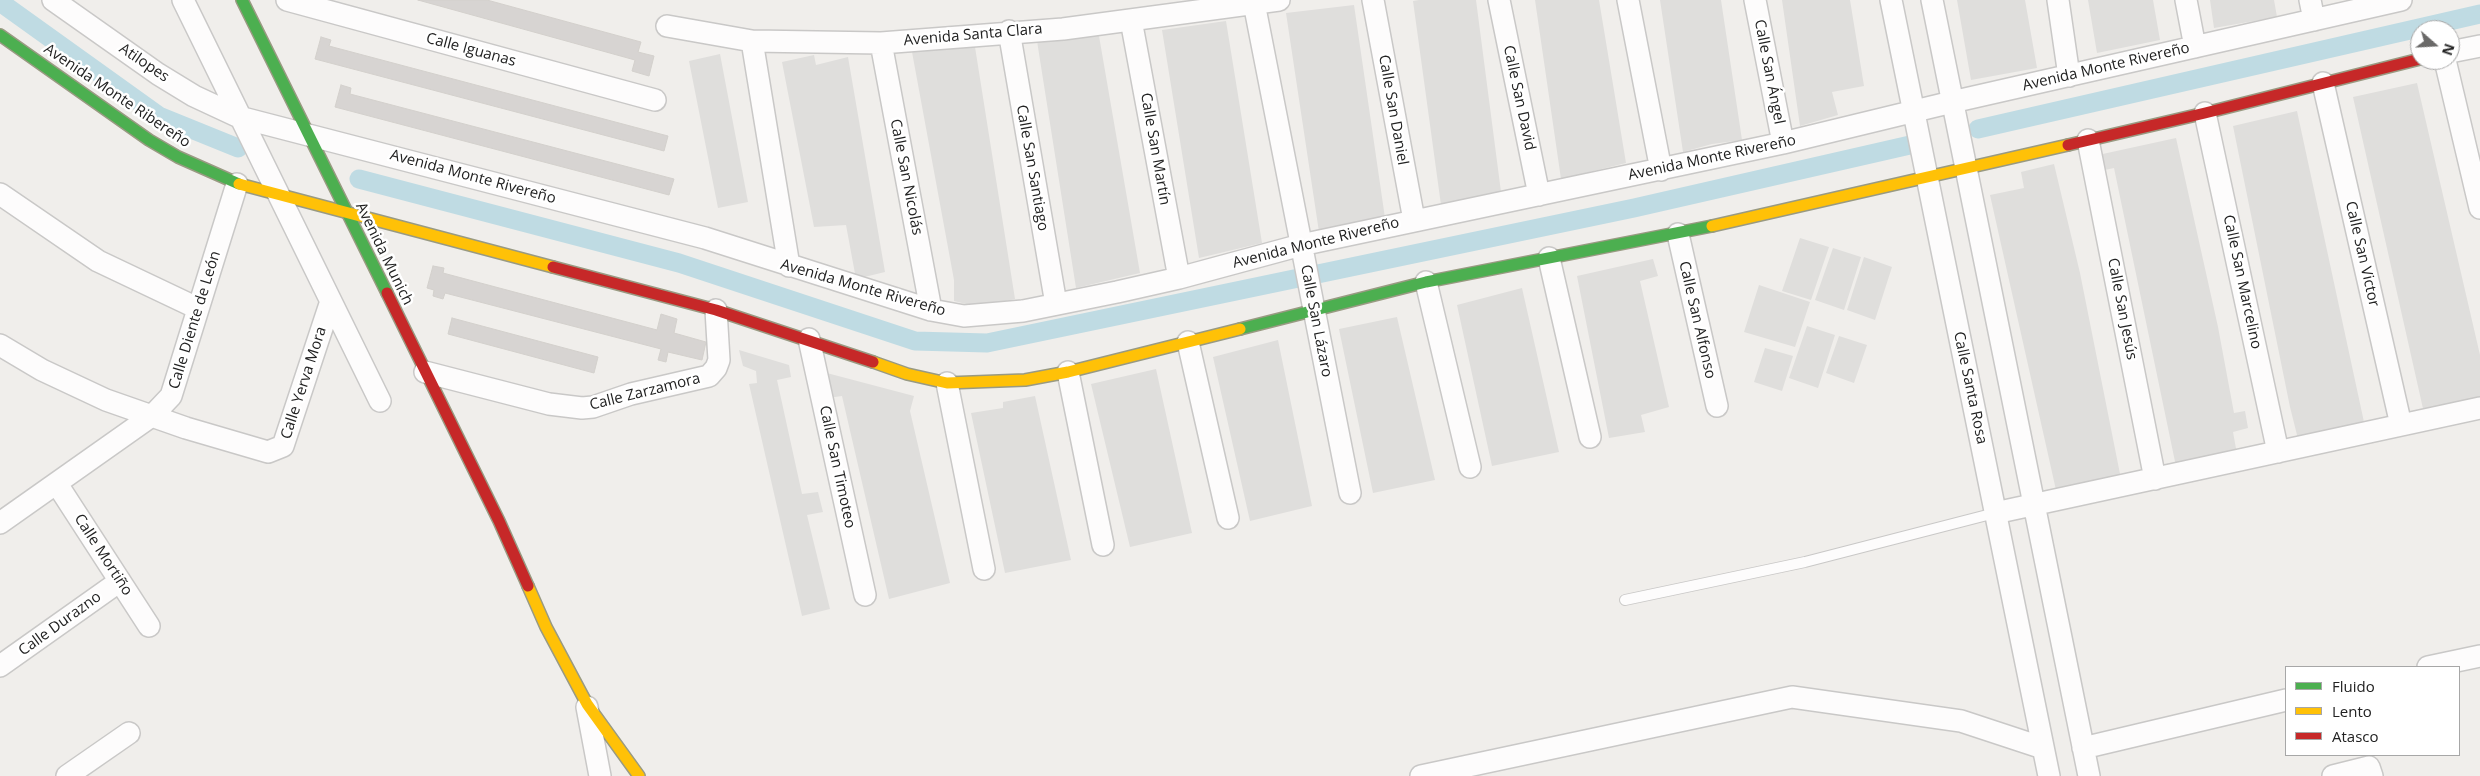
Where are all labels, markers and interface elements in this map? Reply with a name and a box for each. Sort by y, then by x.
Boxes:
street label: Calle San Ángel [1750,18,1788,126]
street label: Avenida Santa Clara [903,20,1043,50]
north arrow [2410,20,2460,70]
street label: Calle Iguanas [424,29,518,71]
street label: Avenida Monte Rivereño [2021,39,2191,95]
street label: Avenida Monte Ribereño [40,40,194,152]
street label: Atilopes [116,40,172,86]
text: N [2438,41,2460,58]
street label: Calle San David [1499,44,1539,152]
street label: Calle San Daniel [1374,53,1412,167]
street label: Calle San Martín [1136,91,1174,207]
street label: Calle San Santiago [1012,104,1052,232]
street label: Calle San Nicolás [886,117,926,237]
street label: Avenida Monte Rivereño [1627,131,1797,185]
street label: Avenida Monte Rivereño [388,146,558,208]
street label: Calle San Victor [2341,199,2383,309]
street label: Avenida Munich [351,200,417,308]
street label: Calle San Marcelino [2219,213,2265,351]
street label: Avenida Monte Rivereño [1231,214,1401,272]
street label: Calle Diente de León [165,249,225,391]
street label: Avenida Monte Rivereño [778,256,948,320]
street label: Calle San Jesús [2103,257,2141,361]
street label: Calle San Alfonso [1675,259,1719,381]
street label: Calle San Lázaro [1296,263,1336,379]
street label: Calle Yerva Mora [277,324,331,442]
street label: Calle Santa Rosa [1949,330,1991,446]
street label: Calle Zarzamora [588,370,702,414]
street label: Calle San Timoteo [815,404,859,530]
street label: Calle Mortiño [70,511,136,599]
street label: Calle Durazno [15,588,105,660]
legend [2285,666,2460,756]
text: Fluido [2332,676,2375,696]
text: Lento [2332,701,2372,721]
text: Atasco [2332,726,2379,746]

